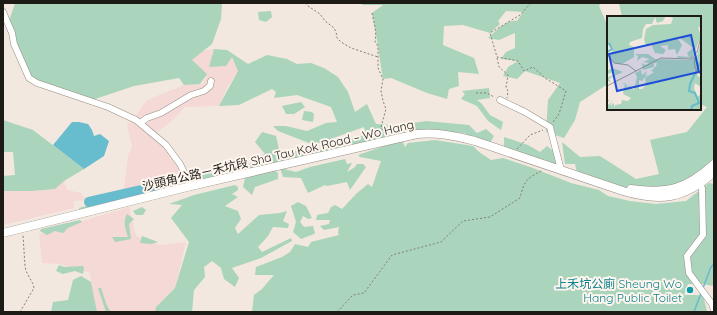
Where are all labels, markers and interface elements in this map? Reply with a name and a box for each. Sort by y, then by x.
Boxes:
inset map [607,16,701,110]
street label: 沙頭角公路－禾坑段 Sha Tau Kok Road – Wo Hang [141,116,415,194]
place label: 上禾坑公廁 Sheung Wo Hang Public Toilet [555,276,682,305]
marker: 上禾坑公廁 Sheung Wo Hang Public Toilet [685,285,695,295]

